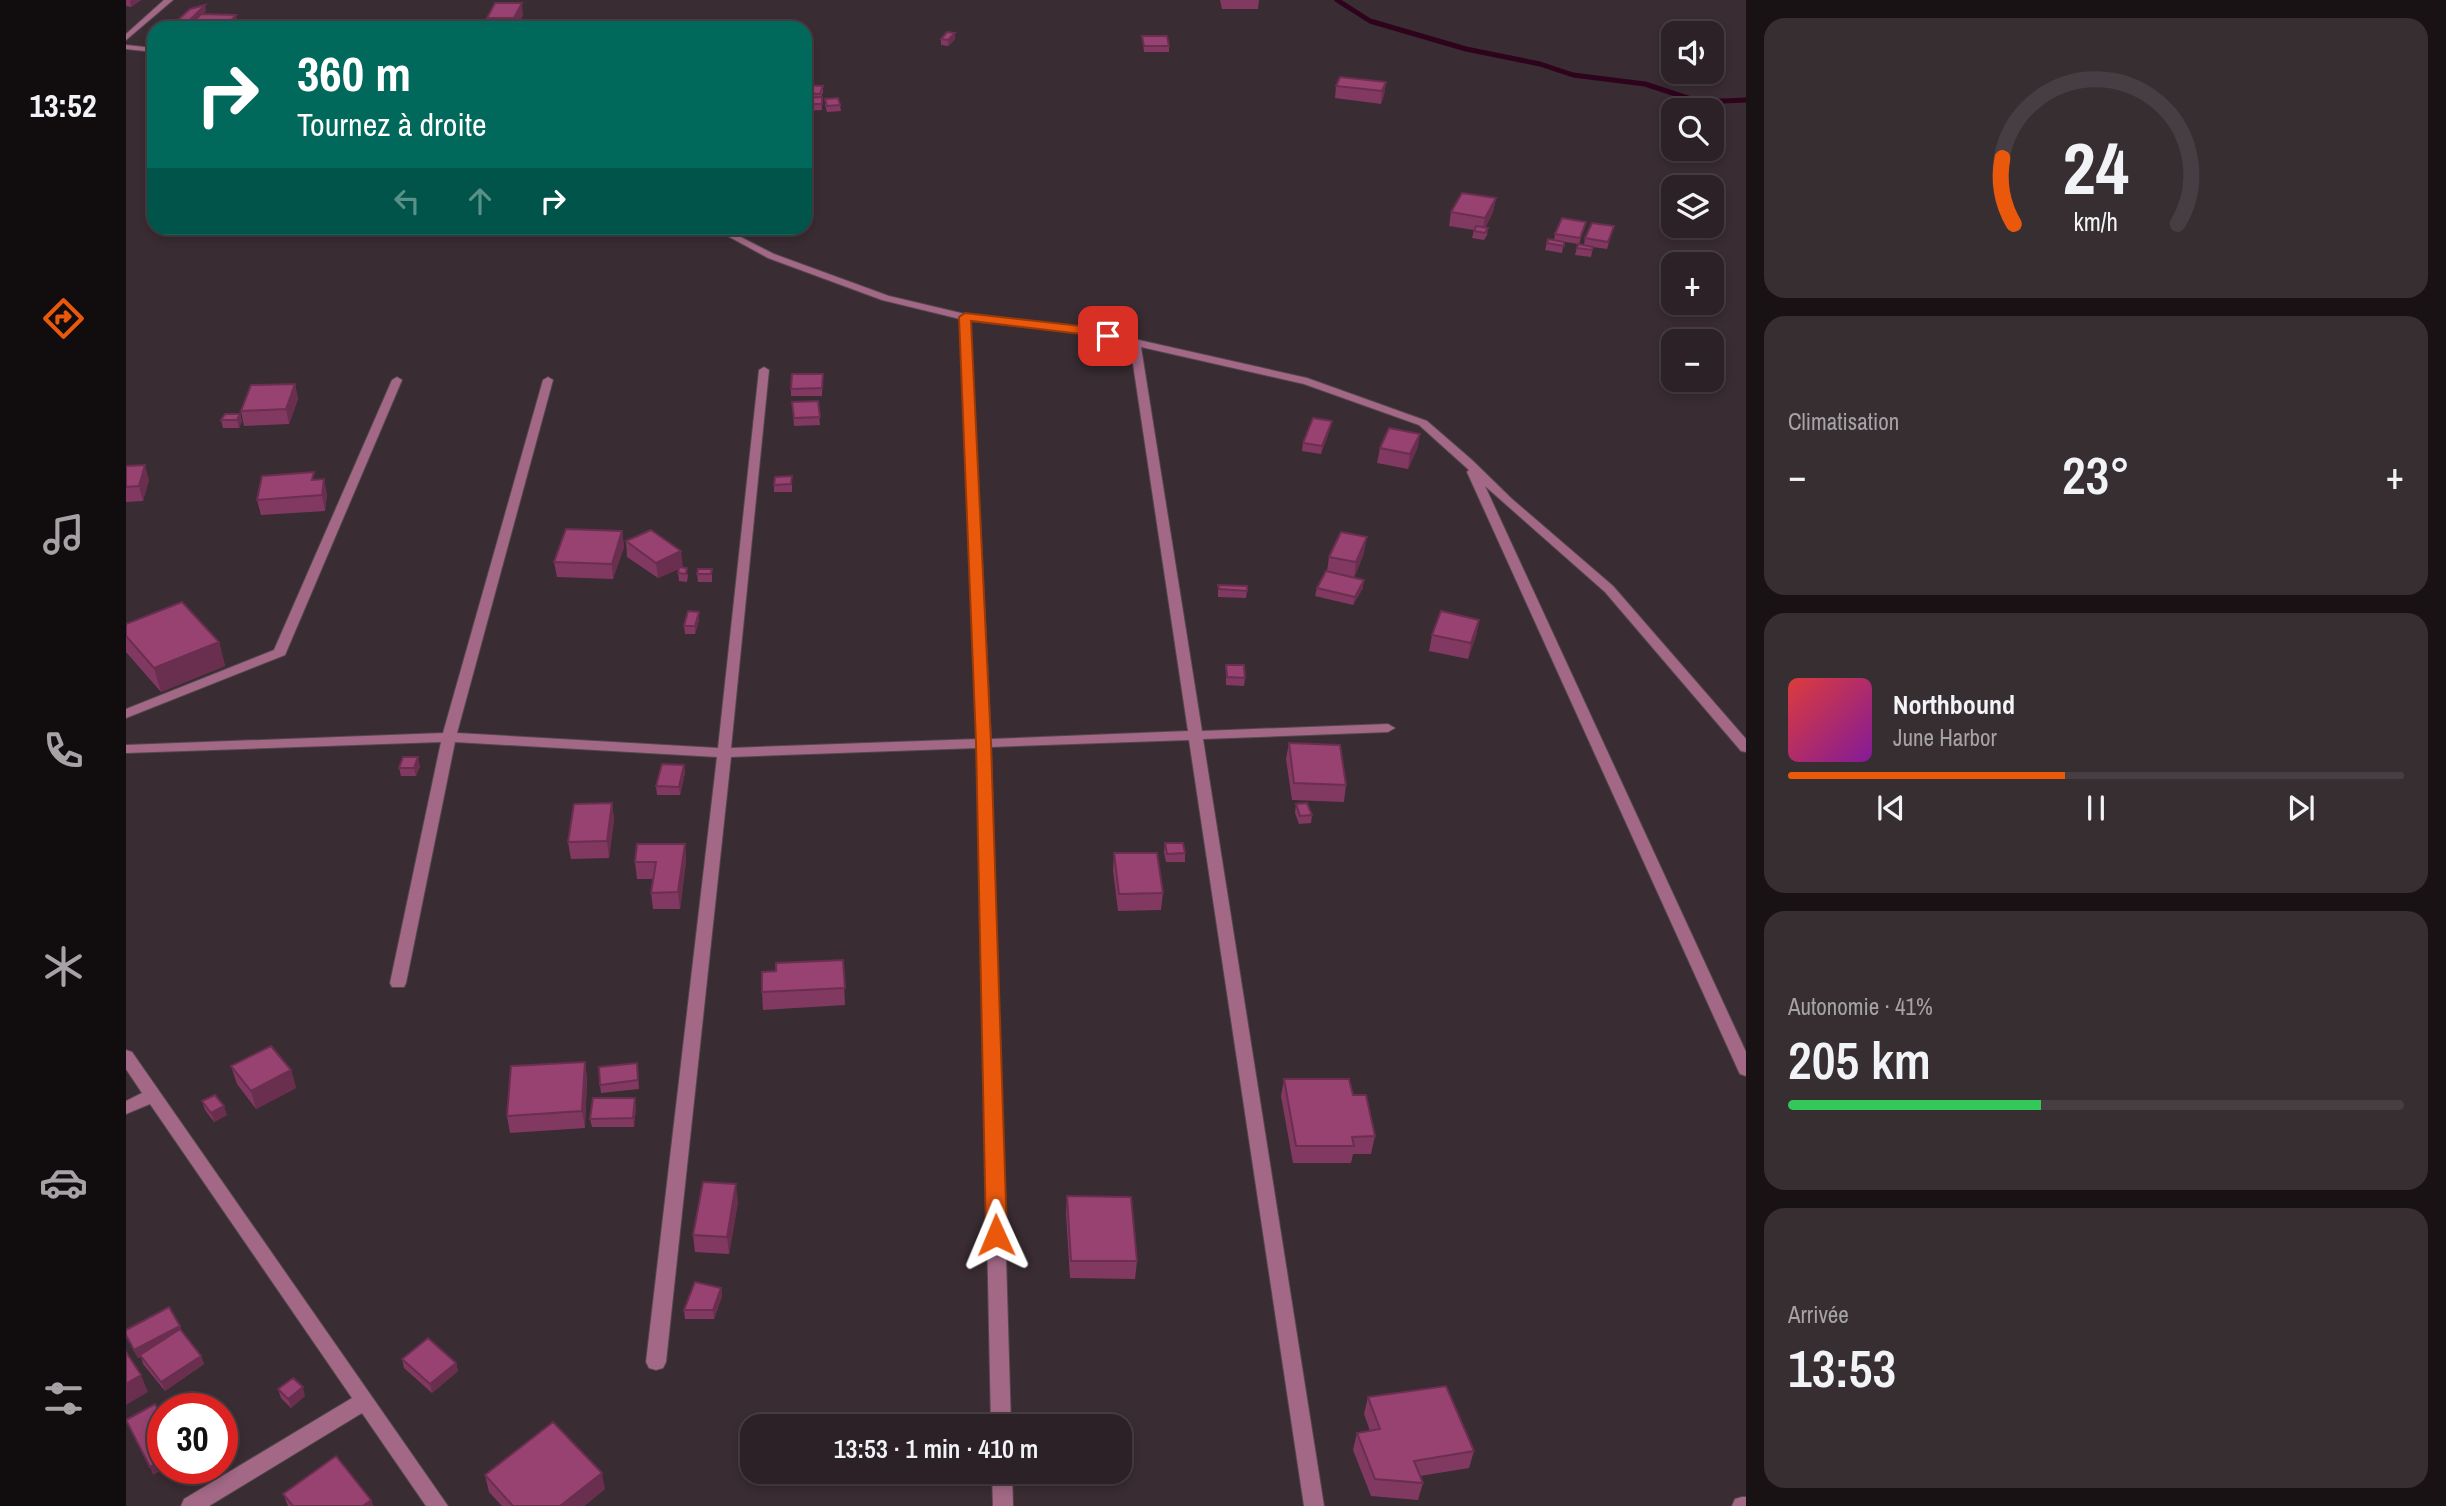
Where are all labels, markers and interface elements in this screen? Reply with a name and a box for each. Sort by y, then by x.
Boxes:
map controls [1661,21,1724,392]
button: sound [1661,21,1724,84]
text: 360 m [297,40,411,106]
icon: right [182,49,273,140]
text: 13:52 [29,84,97,127]
button: search [1661,98,1724,161]
text: Tournez à droite [297,103,487,146]
text: 24 [2063,119,2129,217]
button: layers [1661,175,1724,238]
icon: left [388,182,426,220]
icon: ahead [461,182,499,220]
icon: right [534,182,572,220]
text: km/h [2074,205,2118,239]
button: + [1661,252,1724,315]
icon: directions [39,294,88,343]
pin [1078,306,1138,366]
icon: arrive [1089,317,1127,355]
button: − [1661,329,1724,392]
text: Climatisation [1788,406,1899,437]
text: 23° [2062,440,2130,510]
text: − [1788,450,1806,501]
text: + [2386,450,2404,501]
icon: music [39,510,88,559]
text: Northbound [1893,687,2015,722]
text: June Harbor [1893,722,1997,753]
icon: phone [39,726,88,775]
icon: previous [1872,789,1910,827]
icon: pause [2077,789,2115,827]
icon: next [2282,789,2320,827]
icon: climate [39,942,88,991]
text: Autonomie · 41% [1788,991,1933,1022]
text: 205 km [1788,1025,1931,1095]
icon: car [39,1158,88,1207]
position arrow [959,1198,1033,1272]
text: Arrivée [1788,1299,1849,1330]
text: 13:53 [1788,1333,1896,1403]
icon: filters [39,1374,88,1423]
speed limit sign: 30 [147,1393,238,1484]
text: 13:53 · 1 min · 410 m [834,1431,1038,1466]

